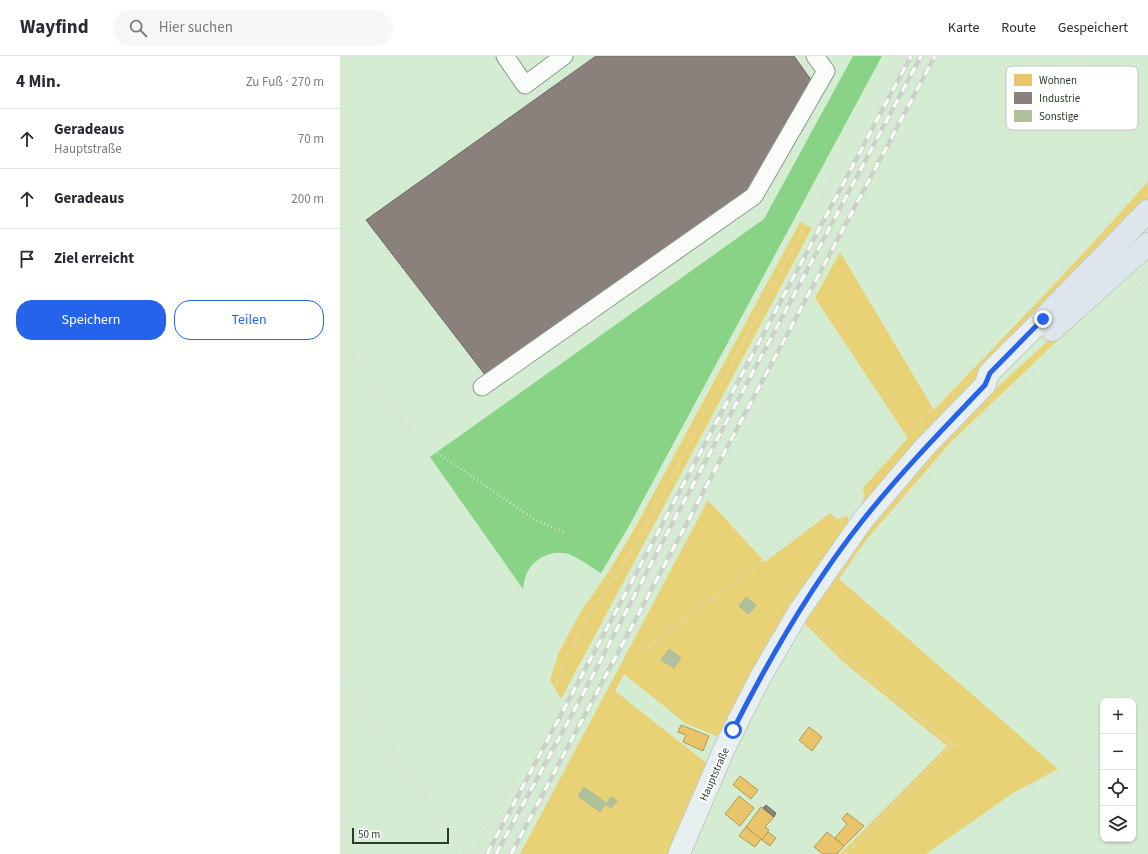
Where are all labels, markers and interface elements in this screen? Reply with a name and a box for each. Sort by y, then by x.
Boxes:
search box [113,10,393,46]
text: Wayfind [20,14,89,41]
icon: search [127,17,149,39]
text: Hier suchen [159,17,233,38]
text: Karte [948,18,979,38]
text: Route [1001,18,1036,38]
text: Gespeichert [1058,18,1128,38]
legend [1006,66,1138,130]
text: 4 Min. [16,70,61,94]
text: Zu Fuß · 270 m [246,73,324,91]
text: Wohnen [1039,73,1077,88]
text: Industrie [1039,91,1081,106]
text: Sonstige [1039,109,1079,124]
text: Geradeaus [54,119,124,140]
icon: ahead [16,128,38,150]
text: 70 m [298,130,324,148]
text: Hauptstraße [54,140,122,158]
icon: ahead [16,188,38,210]
text: Geradeaus [54,188,124,209]
text: 200 m [291,190,324,208]
icon: arrive [16,248,38,270]
text: Ziel erreicht [54,248,134,269]
button: Speichern [16,300,166,340]
button: Teilen [174,300,324,340]
route end [1034,310,1052,328]
map controls [1100,698,1136,842]
button: + [1100,698,1136,734]
route start [724,721,742,739]
button: − [1100,734,1136,770]
street label: Hauptstraße [696,745,733,803]
button: locate [1100,770,1136,806]
button: layers [1100,806,1136,842]
scale bar [352,826,449,845]
text: 50 m [358,827,380,842]

